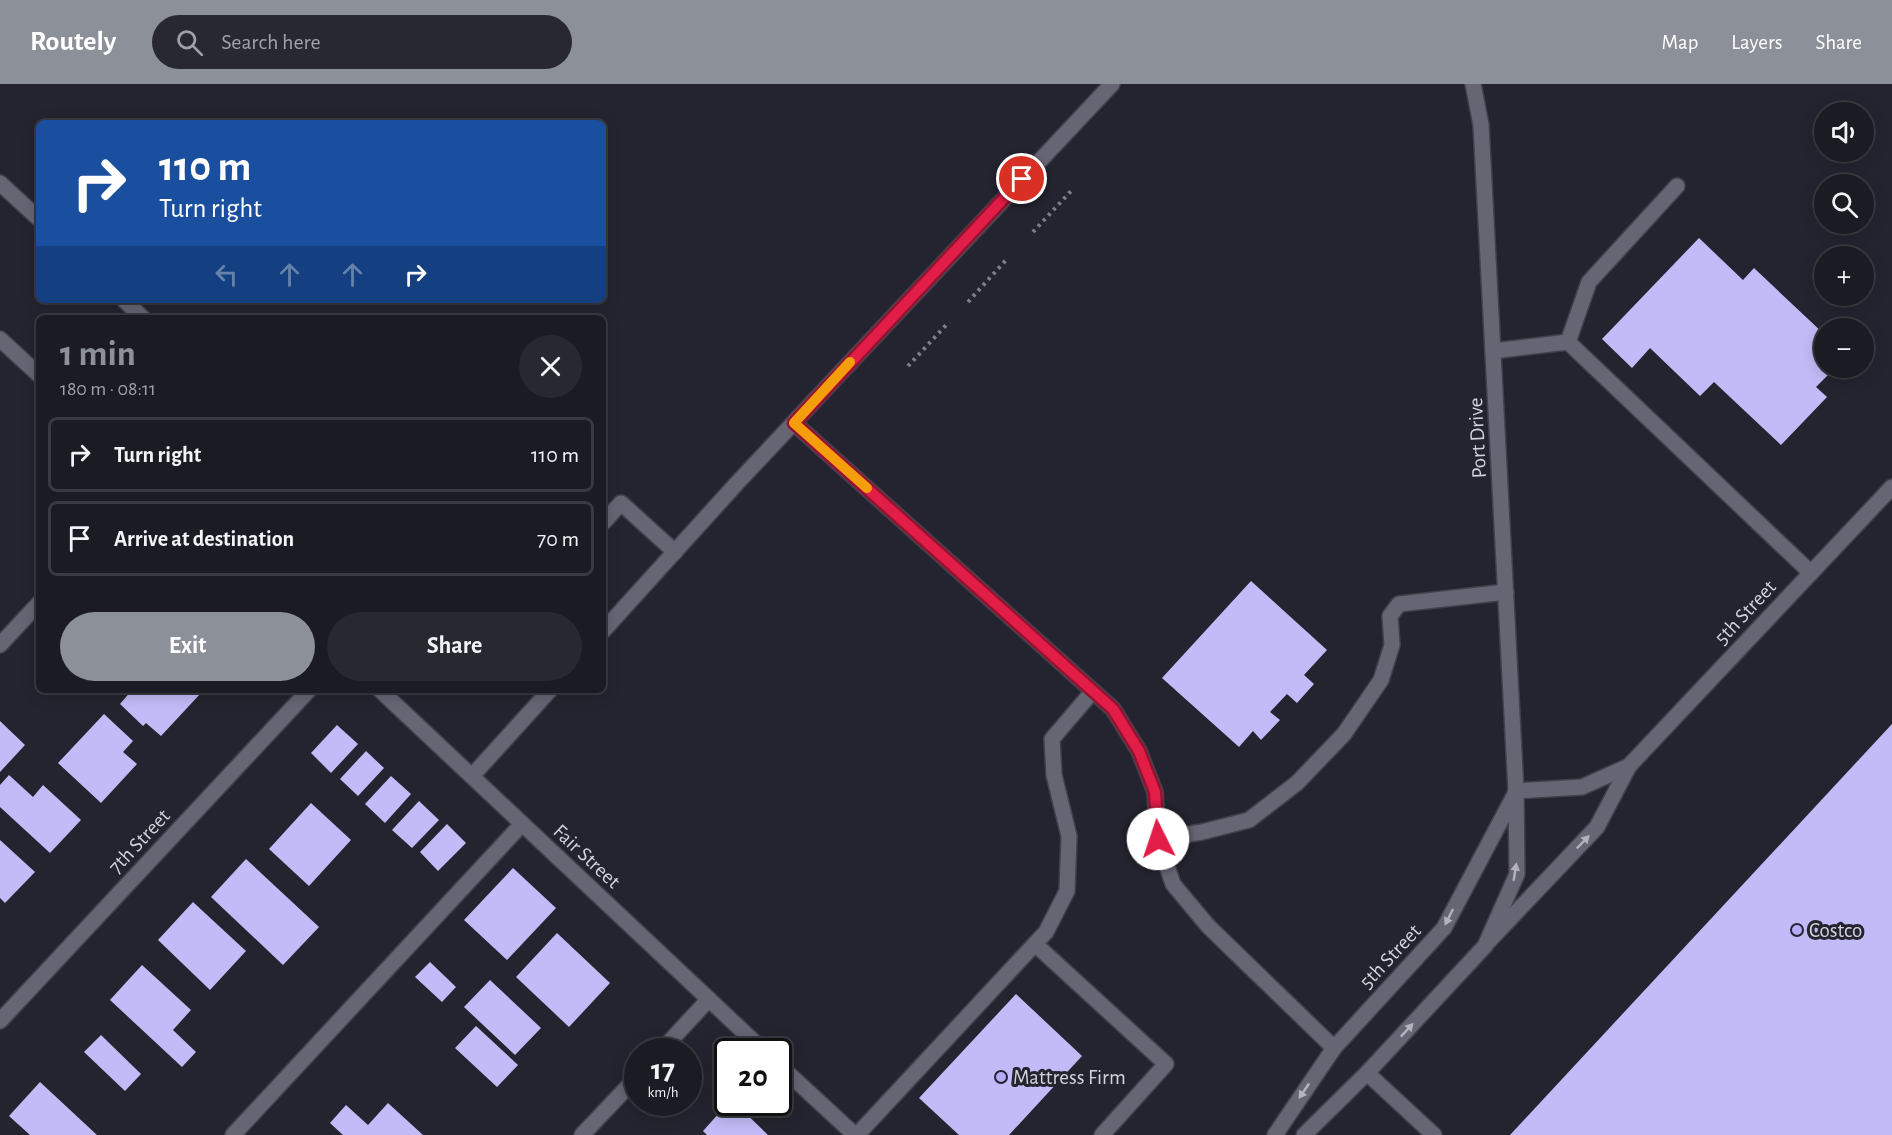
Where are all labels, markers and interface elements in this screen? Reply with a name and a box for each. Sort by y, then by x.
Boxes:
search box [152,15,572,69]
icon: search [173,26,206,59]
text: Routely [30,28,116,56]
text: Search here [221,31,321,53]
text: Map [1662,32,1698,53]
text: Layers [1731,32,1782,53]
text: Share [1815,32,1862,53]
map controls [1814,102,1874,378]
button: sound [1814,102,1874,162]
icon: right [60,144,138,222]
text: 110 m [159,146,251,188]
pin [996,153,1047,204]
icon: arrive [1005,162,1038,195]
button: search [1814,174,1874,234]
text: Turn right [159,195,262,222]
button: + [1814,246,1874,306]
icon: left [210,258,243,291]
icon: ahead [273,258,306,291]
icon: ahead [336,258,369,291]
icon: right [399,258,432,291]
button: − [1814,318,1874,378]
button: close [519,335,582,398]
text: 1 min [60,336,136,372]
text: 180 m · 08:11 [60,379,156,399]
street label: Port Drive [1465,397,1490,479]
icon: right [63,438,96,471]
text: Turn right [114,444,201,466]
text: 110 m [531,444,579,466]
icon: arrive [63,522,96,555]
text: Arrive at destination [114,528,294,550]
text: 70 m [537,528,579,550]
street label: 5th Street [1711,576,1780,648]
button: Exit [60,612,315,681]
button: Share [327,612,582,681]
street label: 7th Street [105,805,174,877]
position arrow [1126,807,1190,871]
street label: Fair Street [549,820,624,893]
one-way arrow [1576,835,1590,850]
one-way arrow [1510,862,1519,881]
one-way arrow [1445,908,1455,926]
street label: 5th Street [1356,920,1425,992]
place label: Costco [1809,920,1862,941]
marker: Costco [1790,923,1804,937]
one-way arrow [1400,1023,1413,1038]
speed limit sign: 20 [714,1038,792,1116]
text: 17 [651,1055,675,1085]
place label: Mattress Firm [1013,1067,1126,1088]
marker: Mattress Firm [994,1070,1008,1084]
one-way arrow [1298,1083,1310,1099]
text: km/h [648,1085,678,1100]

